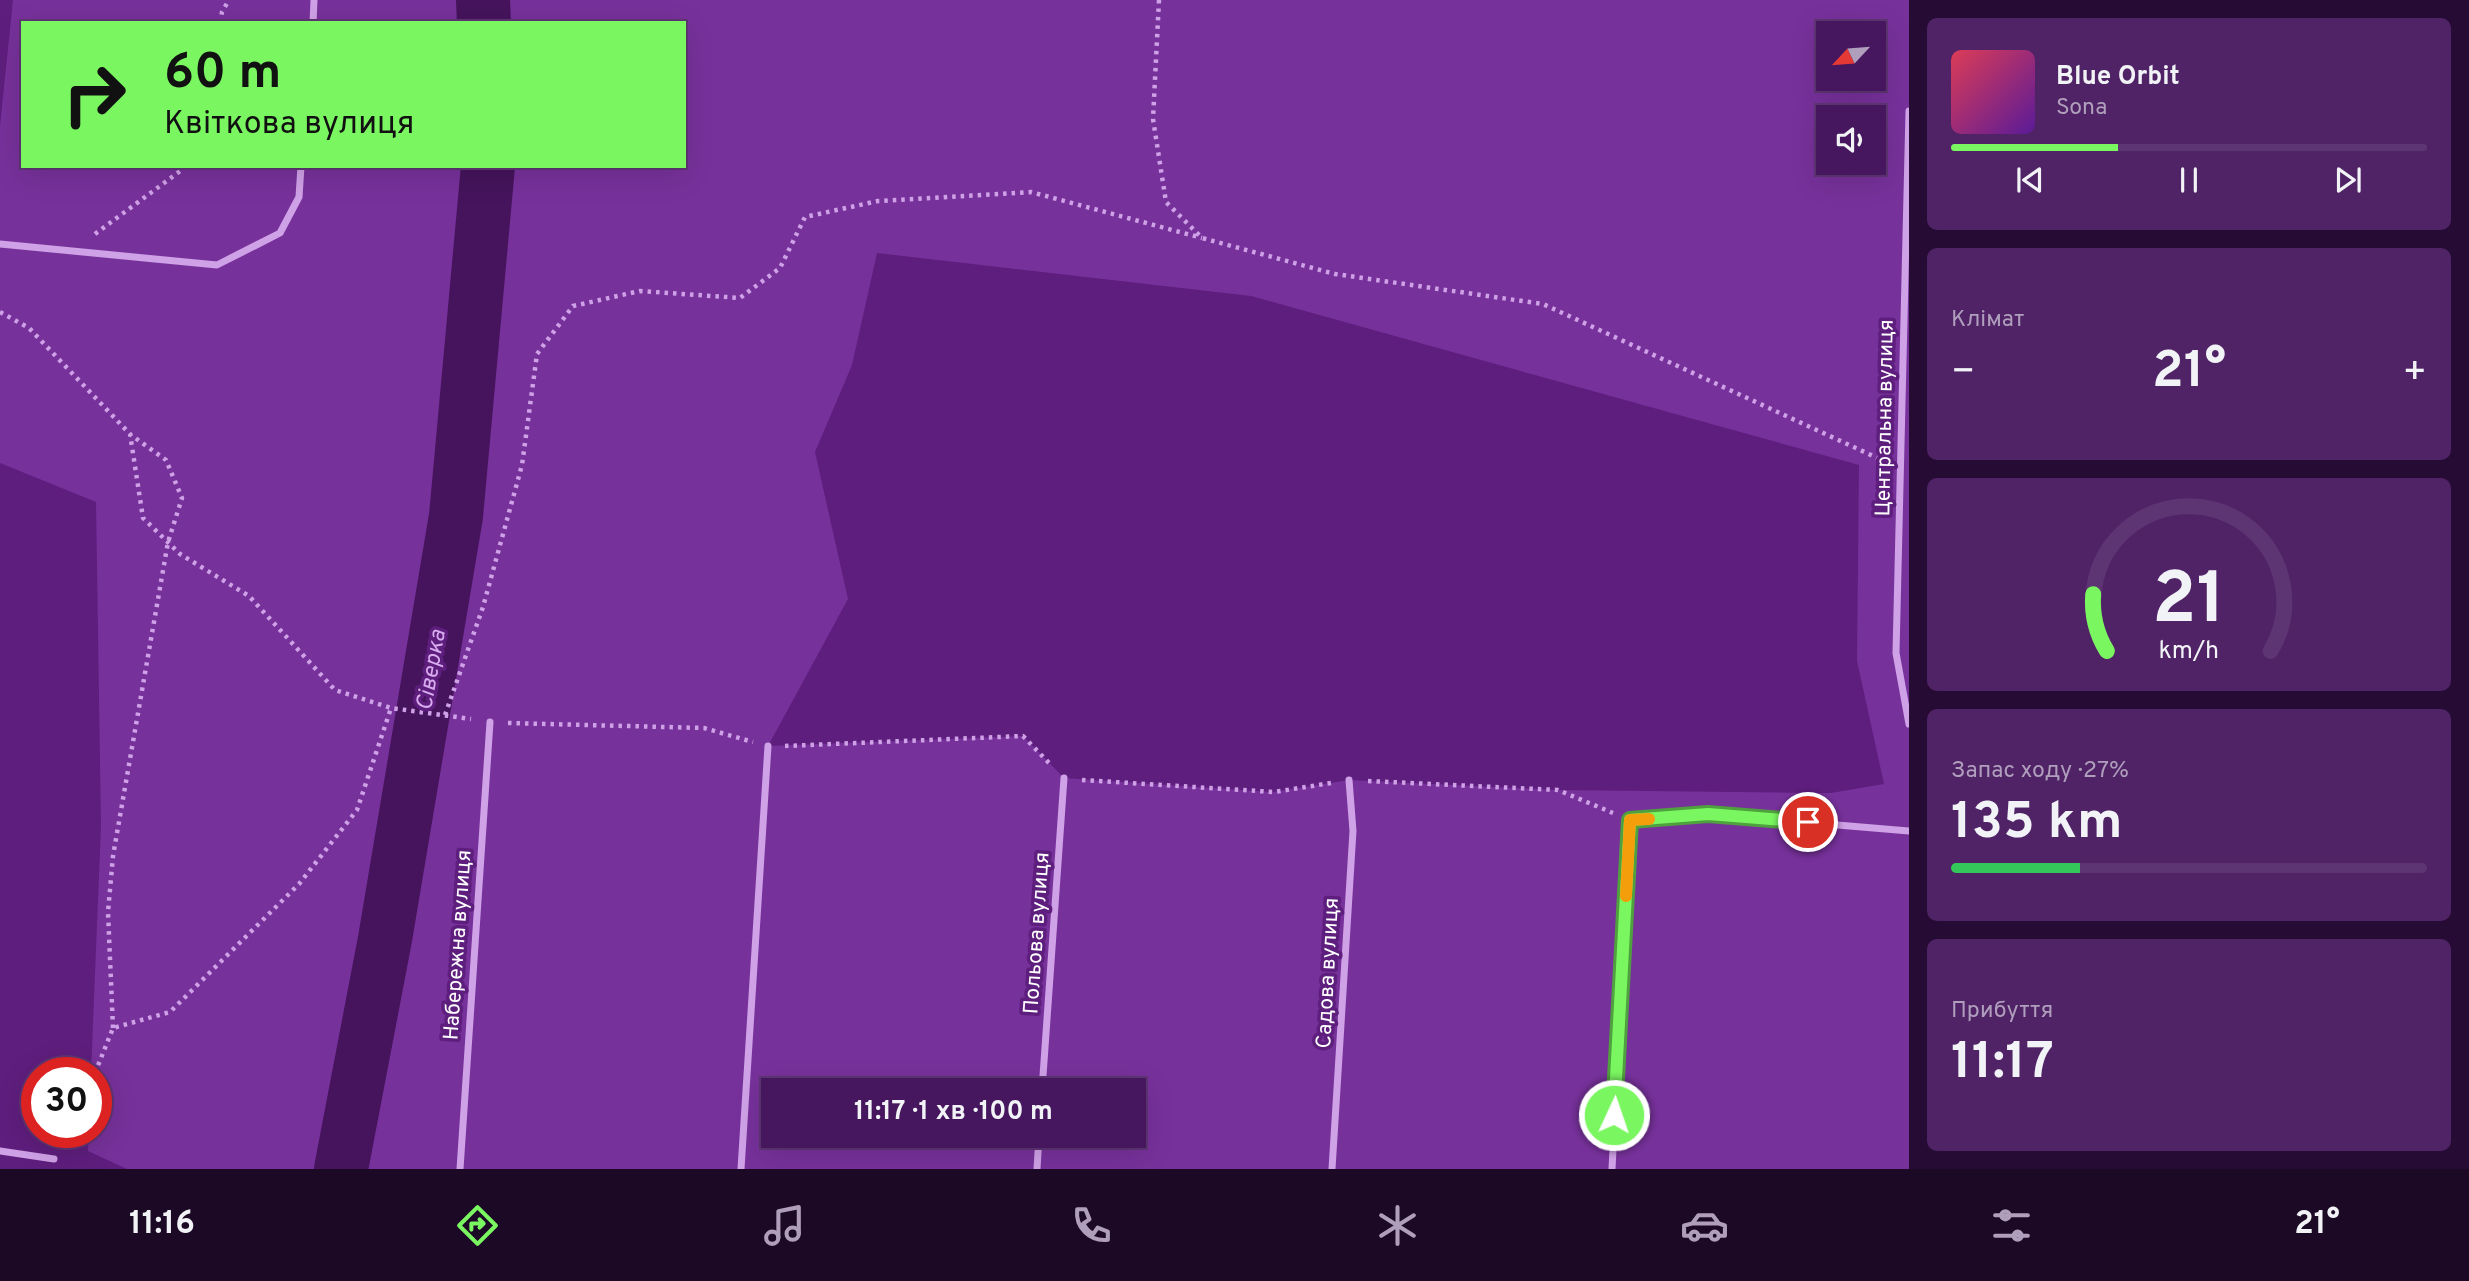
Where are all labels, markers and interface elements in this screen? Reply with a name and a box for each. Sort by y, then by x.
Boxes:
north arrow [1816,21,1886,91]
map controls [1816,21,1886,175]
text: 60 m [164,44,282,106]
icon: right [49,49,140,140]
text: Blue Orbit [2056,61,2180,94]
text: Sona [2056,94,2107,123]
text: Квіткова вулиця [164,105,414,145]
button: sound [1816,105,1886,175]
icon: previous [2011,161,2049,199]
icon: pause [2170,161,2208,199]
icon: next [2329,161,2367,199]
text: Клімат [1951,306,2024,335]
street label: Центральна вулиця [1870,319,1901,517]
text: 21° [2152,340,2226,406]
text: − [1951,349,1976,398]
text: + [2402,349,2427,398]
text: 21 [2152,557,2226,649]
water label: Сіверка [411,628,454,713]
text: km/h [2159,635,2219,667]
text: Запас ходу · 27% [1951,757,2129,786]
text: 135 km [1951,791,2122,857]
pin [1778,792,1838,852]
icon: arrive [1789,803,1827,841]
street label: Набережна вулиця [438,849,479,1041]
street label: Польова вулиця [1018,851,1057,1015]
street label: Садова вулиця [1311,897,1346,1049]
text: Прибуття [1951,997,2053,1026]
text: 11:17 [1951,1031,2054,1097]
speed limit sign: 30 [21,1057,112,1148]
position arrow [1577,1078,1651,1152]
text: 11:17 · 1 хв · 100 m [854,1096,1053,1129]
icon: directions [453,1201,502,1250]
icon: music [760,1201,809,1250]
icon: phone [1067,1201,1116,1250]
icon: climate [1373,1201,1422,1250]
icon: car [1680,1201,1729,1250]
icon: filters [1987,1201,2036,1250]
text: 11:16 [129,1205,195,1245]
text: 21° [2294,1205,2340,1245]

